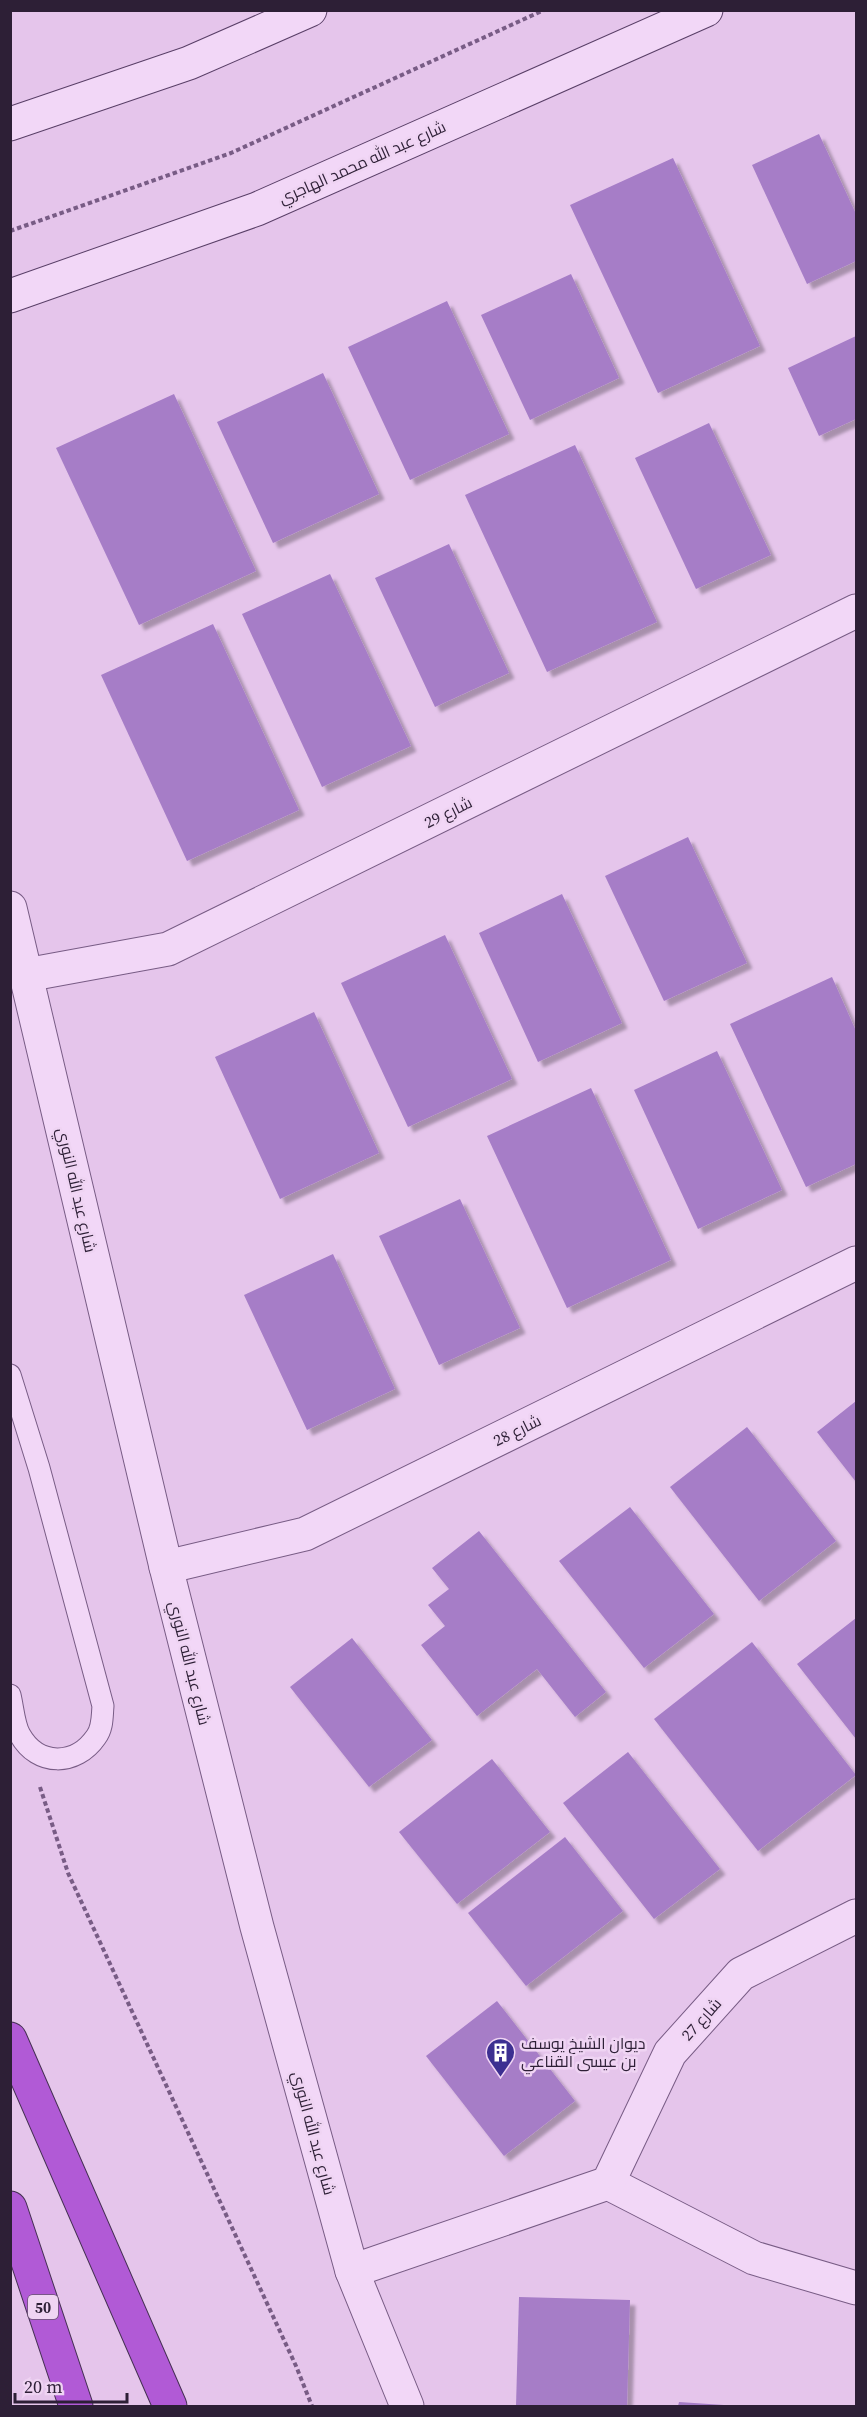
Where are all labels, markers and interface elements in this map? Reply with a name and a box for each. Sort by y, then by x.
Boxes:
street label: شارع عبد الله محمد الهاجري [275,115,450,212]
street label: شارع 29 [420,791,476,834]
street label: شارع عبد الله النوري [49,1126,102,1255]
street label: شارع 28 [489,1409,545,1452]
street label: شارع عبد الله النوري [161,1599,216,1728]
street label: شارع 27 [676,1993,727,2046]
place label: ديوان الشيخ يوسف بن عيسى القناعي [521,2032,646,2075]
building icon: ديوان الشيخ يوسف بن عيسى القناعي [484,2036,516,2078]
street label: شارع عبد الله النوري [284,2069,341,2198]
road number: 50 [28,2295,58,2319]
scale bar [15,2366,128,2404]
text: 20 m [24,2374,62,2399]

